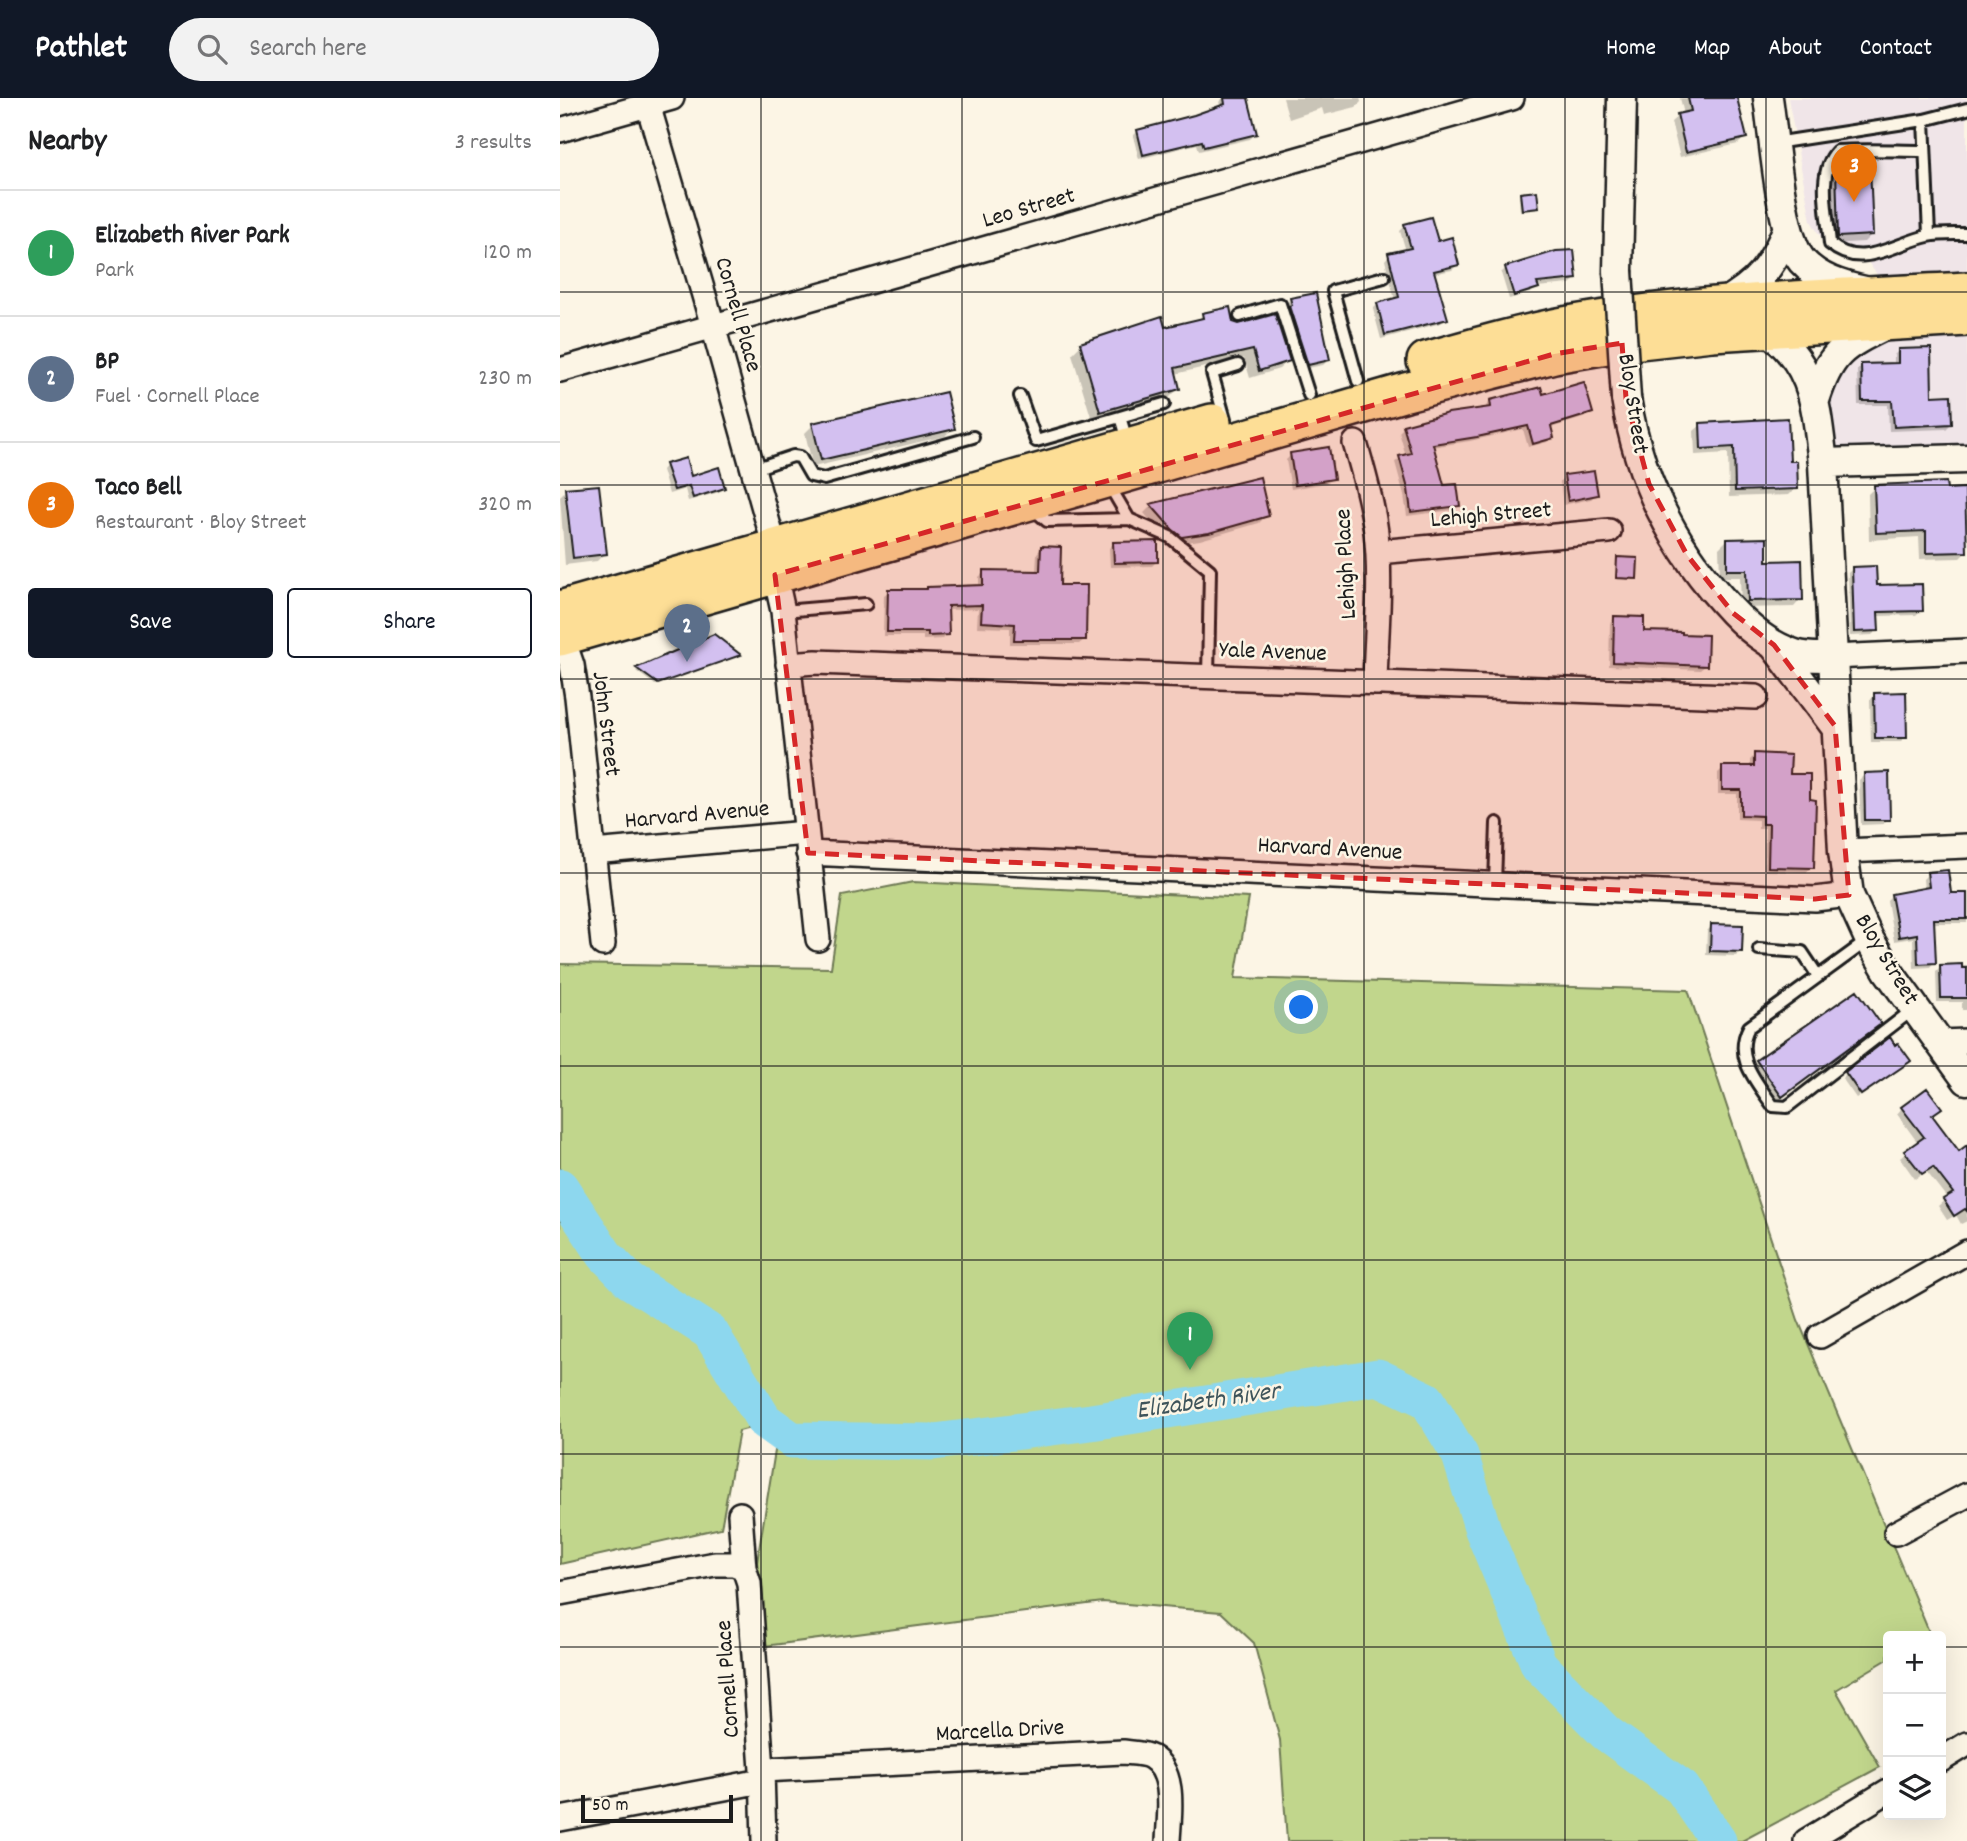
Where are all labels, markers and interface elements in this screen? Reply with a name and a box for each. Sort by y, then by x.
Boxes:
search box [169,18,659,81]
text: Pathlet [35,26,127,73]
icon: search [193,30,231,68]
text: Search here [249,31,367,68]
text: Home [1606,32,1656,66]
text: Map [1694,32,1730,66]
text: About [1768,32,1822,66]
text: Contact [1860,32,1932,66]
text: Nearby [28,122,106,165]
text: 3 results [455,127,532,160]
pin: 3 [1831,144,1877,202]
street label: Leo Street [979,180,1079,238]
text: Elizabeth River Park [95,218,290,255]
text: 1 [48,237,54,270]
text: 120 m [483,237,532,270]
street label: Cornell Place [704,254,770,376]
text: Park [95,255,134,288]
text: BP [95,344,119,381]
street label: Bloy Street [1607,351,1657,457]
text: 2 [46,363,56,396]
text: 230 m [478,363,532,396]
text: Fuel · Cornell Place [95,381,260,414]
text: Taco Bell [95,470,182,507]
text: 3 [46,489,56,522]
text: 320 m [478,489,532,522]
street label: Lehigh Street [1429,494,1553,538]
text: Restaurant · Bloy Street [95,507,307,540]
street label: Lehigh Place [1327,508,1367,620]
button: Save [28,588,273,658]
button: Share [287,588,532,658]
pin: 2 [664,604,710,662]
street label: Yale Avenue [1219,634,1327,672]
street label: John Street [582,670,628,778]
street label: Harvard Avenue [623,793,771,839]
street label: Harvard Avenue [1257,829,1403,871]
street label: Bloy Street [1845,908,1927,1012]
your location [1284,990,1318,1024]
pin: 1 [1167,1312,1213,1370]
water label: Elizabeth River [1134,1373,1285,1430]
street label: Cornell Place [708,1619,750,1739]
map controls [1883,1631,1946,1820]
button: + [1883,1631,1946,1694]
button: − [1883,1694,1946,1757]
street label: Marcella Drive [935,1712,1065,1752]
button: layers [1883,1757,1946,1820]
scale bar [581,1792,733,1824]
text: 50 m [592,1793,629,1820]

